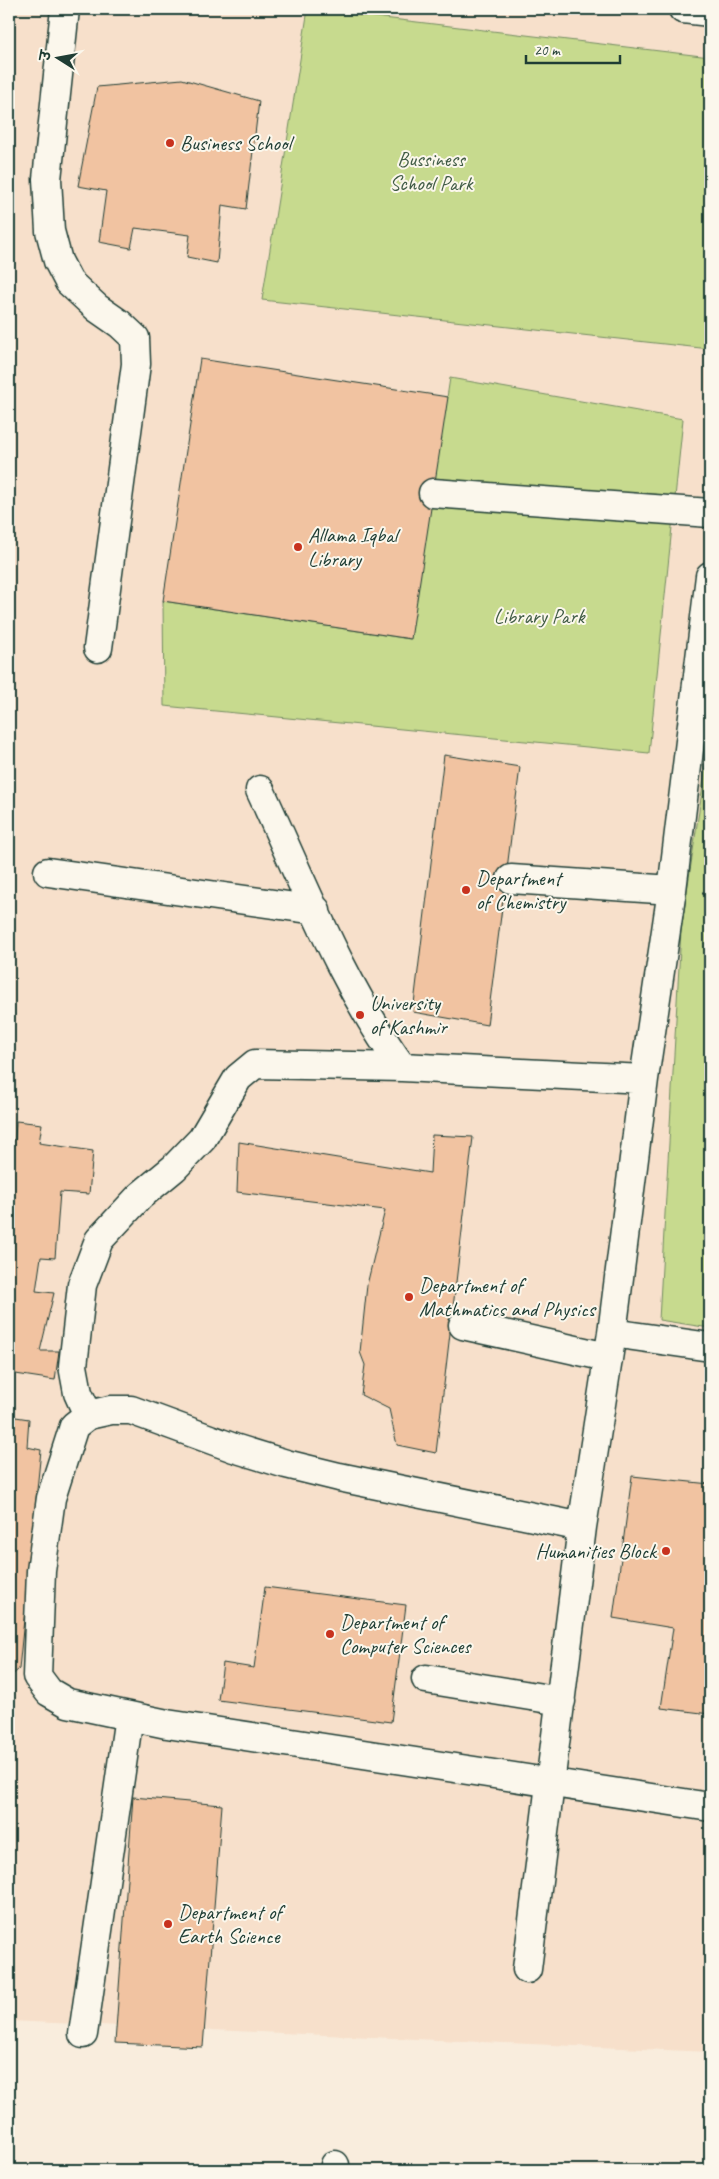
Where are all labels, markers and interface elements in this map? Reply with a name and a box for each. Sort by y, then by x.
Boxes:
north arrow [32,32,82,82]
scale bar [526,32,620,64]
text: 20 m [534,41,561,60]
text: उ [36,48,55,64]
place label: Business School [180,130,294,156]
marker: Business School [164,137,176,149]
park label: Bussiness School Park [390,146,474,196]
place label: Allama Iqbal Library [308,522,401,572]
marker: Allama Iqbal Library [292,541,304,553]
park label: Library Park [494,603,586,629]
place label: Department of Chemistry [476,865,567,915]
marker: Department of Chemistry [460,884,472,896]
place label: University of Kashmir [370,990,448,1040]
marker: University of Kashmir [354,1009,366,1021]
place label: Department of Mathmatics and Physics [419,1272,597,1322]
marker: Department of Mathmatics and Physics [403,1291,415,1303]
place label: Humanities Block [536,1538,658,1564]
marker: Humanities Block [660,1545,672,1557]
place label: Department of Computer Sciences [340,1609,472,1659]
marker: Department of Computer Sciences [324,1628,336,1640]
place label: Department of Earth Science [178,1899,287,1949]
marker: Department of Earth Science [162,1918,174,1930]

